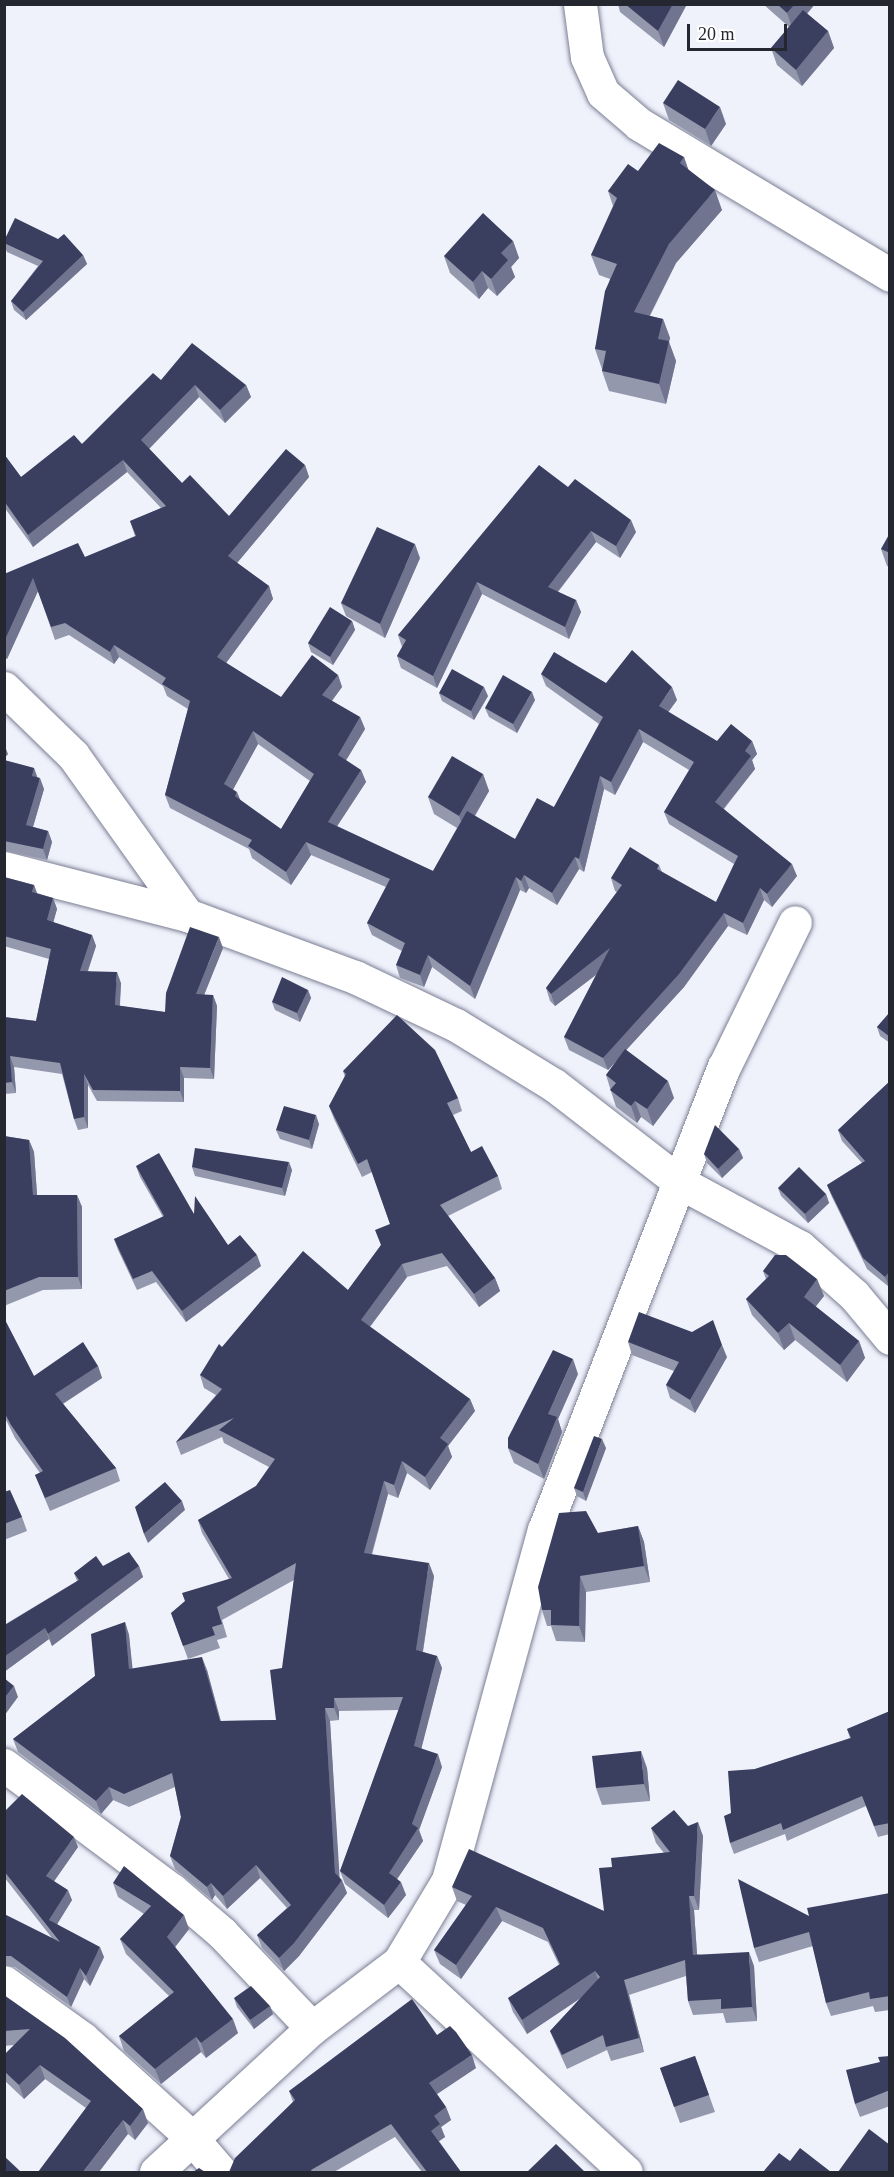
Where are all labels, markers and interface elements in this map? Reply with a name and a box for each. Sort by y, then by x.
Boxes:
scale bar [690,12,790,50]
text: 20 m [698,24,735,44]

